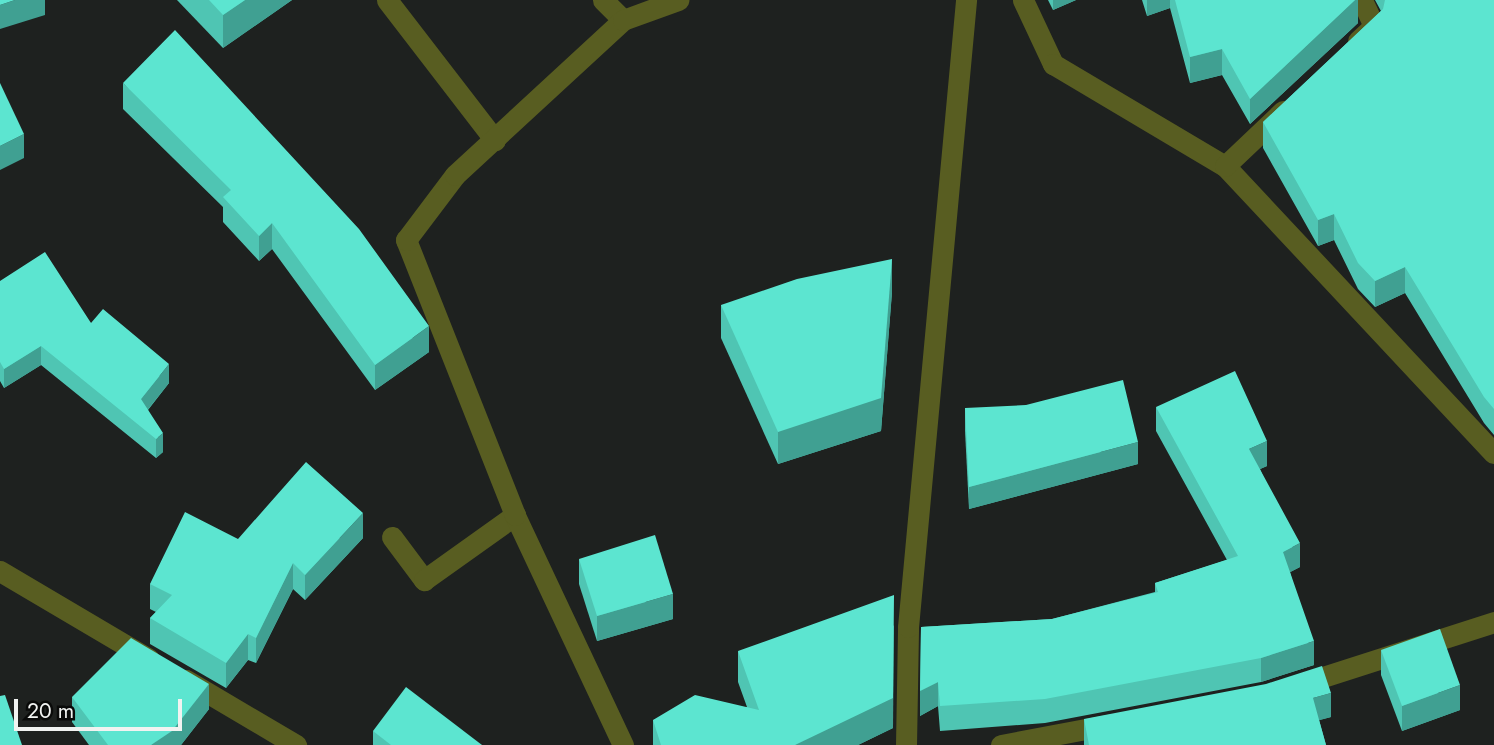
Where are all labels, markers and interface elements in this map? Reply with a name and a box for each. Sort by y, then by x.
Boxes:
scale bar [18,686,186,730]
text: 20 m [27,696,74,726]

